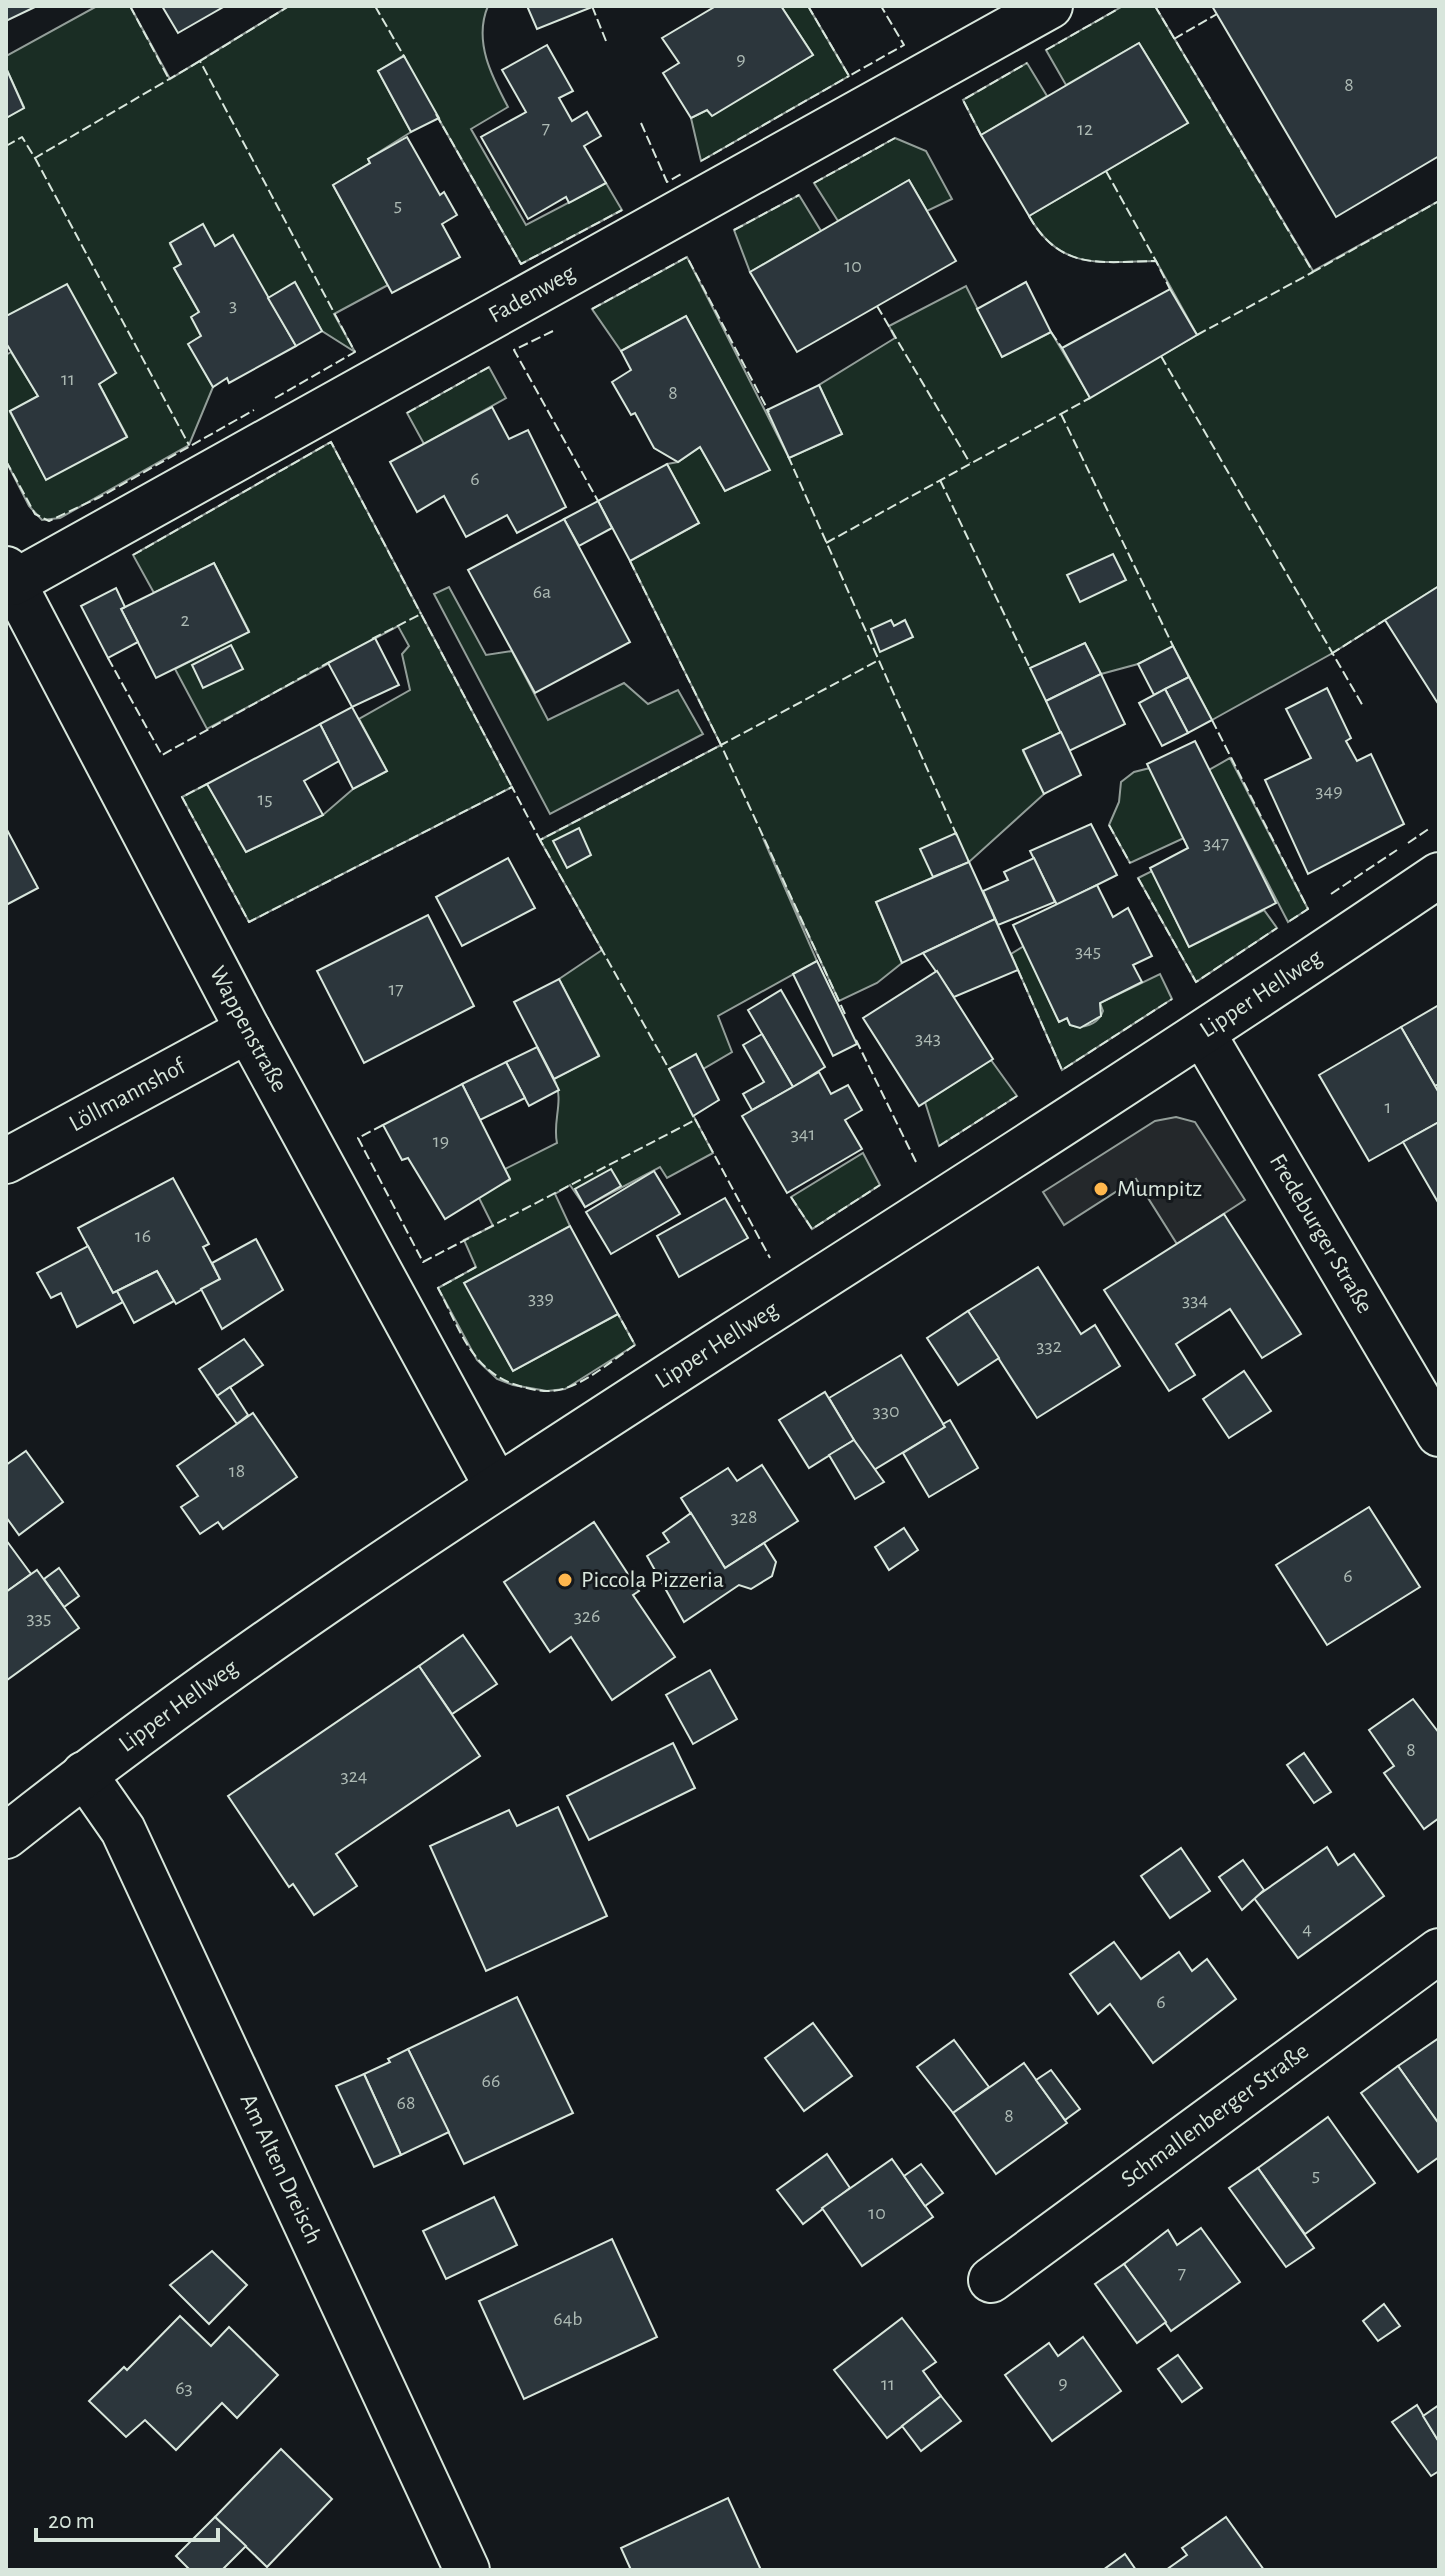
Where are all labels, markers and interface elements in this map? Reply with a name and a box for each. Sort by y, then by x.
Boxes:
house number: 9 [736,49,746,69]
house number: 8 [1344,75,1354,95]
house number: 7 [542,118,550,138]
house number: 12 [1077,119,1093,139]
house number: 5 [394,195,402,215]
house number: 10 [844,256,862,276]
street label: Fadenweg [485,261,580,328]
house number: 3 [229,295,237,315]
house number: 11 [61,369,75,389]
house number: 8 [668,383,678,403]
house number: 6 [470,469,480,489]
house number: 6a [533,582,551,602]
house number: 2 [180,610,190,630]
house number: 349 [1315,781,1343,801]
house number: 15 [257,789,273,809]
house number: 347 [1203,833,1229,853]
house number: 345 [1075,941,1101,961]
street label: Lipper Hellweg [1196,945,1326,1042]
street label: Wappenstraße [205,962,291,1096]
house number: 17 [388,979,404,999]
house number: 343 [915,1028,941,1048]
street label: Löllmannshof [65,1053,191,1136]
house number: 1 [1385,1097,1391,1117]
house number: 341 [791,1124,815,1144]
house number: 19 [433,1131,449,1151]
street label: Fredeburger Straße [1265,1150,1377,1318]
place label: Mumpitz [1117,1177,1202,1201]
marker: Mumpitz [1092,1180,1110,1198]
house number: 16 [135,1226,151,1246]
house number: 339 [528,1288,554,1308]
house number: 334 [1182,1290,1208,1310]
street label: Lipper Hellweg [651,1297,782,1393]
house number: 332 [1036,1336,1062,1356]
house number: 330 [872,1401,900,1421]
house number: 18 [229,1461,245,1481]
house number: 328 [731,1507,757,1527]
house number: 6 [1343,1566,1353,1586]
place label: Piccola Pizzeria [581,1568,724,1592]
marker: Piccola Pizzeria [556,1571,574,1589]
house number: 326 [574,1606,600,1626]
house number: 335 [27,1608,51,1628]
street label: Lipper Hellweg [115,1655,243,1757]
house number: 8 [1406,1740,1416,1760]
house number: 324 [341,1766,367,1786]
house number: 4 [1302,1919,1312,1939]
house number: 6 [1156,1992,1166,2012]
street label: Schmallenberger Straße [1117,2039,1313,2192]
house number: 66 [482,2071,500,2091]
street label: Am Alten Dreisch [235,2090,326,2248]
house number: 68 [397,2093,415,2113]
house number: 8 [1004,2106,1014,2126]
house number: 5 [1312,2165,1320,2185]
house number: 10 [868,2203,886,2223]
house number: 7 [1178,2263,1186,2283]
house number: 64b [553,2309,583,2329]
house number: 9 [1058,2373,1068,2393]
house number: 11 [881,2374,895,2394]
house number: 63 [175,2378,193,2398]
scale bar [36,2492,218,2542]
text: 20 m [48,2509,95,2533]

